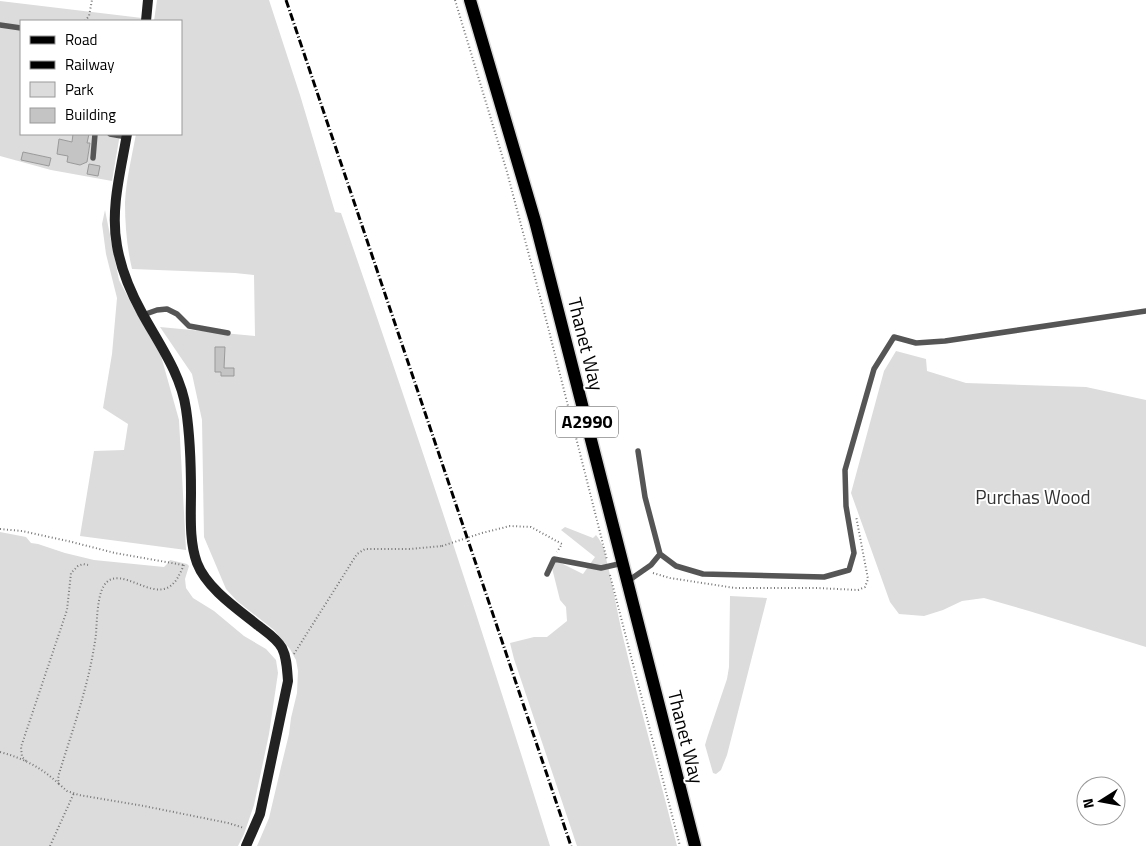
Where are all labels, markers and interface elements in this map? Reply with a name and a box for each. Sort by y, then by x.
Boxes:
legend [20,20,182,135]
text: Road [65,28,97,51]
text: Railway [65,53,115,76]
text: Park [65,78,94,101]
text: Building [65,103,116,126]
street label: Thanet Way [561,294,612,394]
road number: A2990 [556,407,618,438]
park label: Purchas Wood [975,482,1091,511]
street label: Thanet Way [661,687,712,787]
north arrow [1076,776,1126,826]
text: N [1077,797,1099,810]

